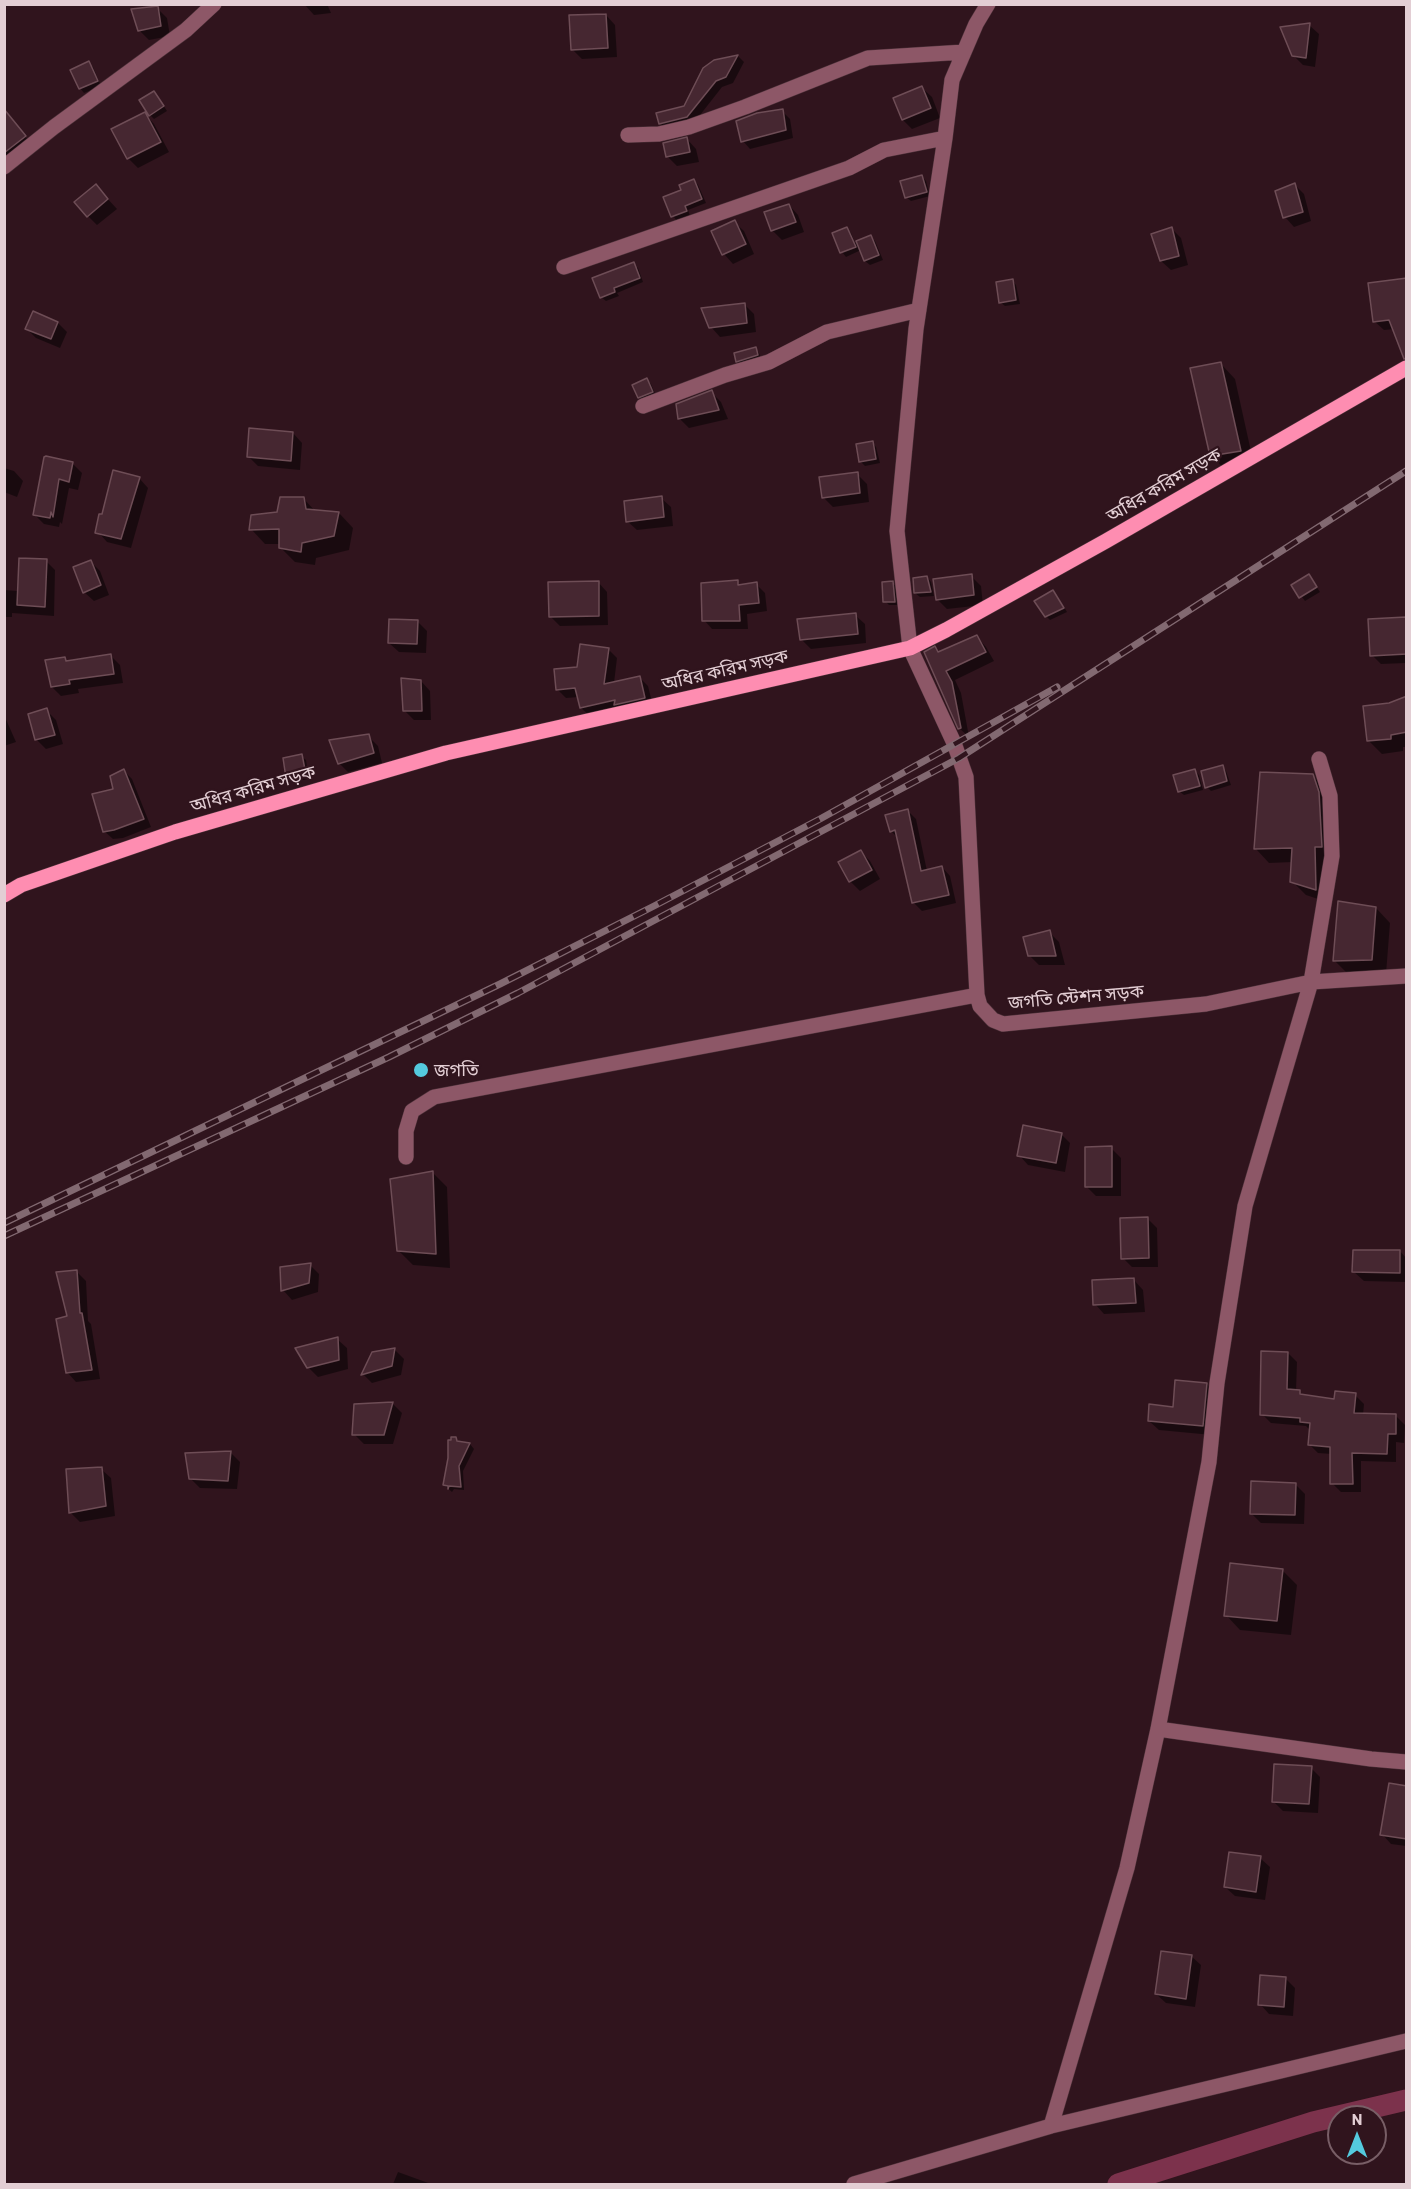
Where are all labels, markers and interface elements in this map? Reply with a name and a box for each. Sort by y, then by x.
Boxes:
street label: অধির করিম সড়ক [1103,443,1225,527]
street label: অধির করিম সড়ক [660,645,790,695]
street label: অধির করিম সড়ক [188,761,318,817]
street label: জগতি স্টেশন সড়ক [1007,980,1145,1014]
place label: জগতি [434,1059,479,1081]
marker: জগতি [412,1061,430,1079]
north arrow [1327,2105,1387,2165]
text: N [1352,2109,1362,2128]

